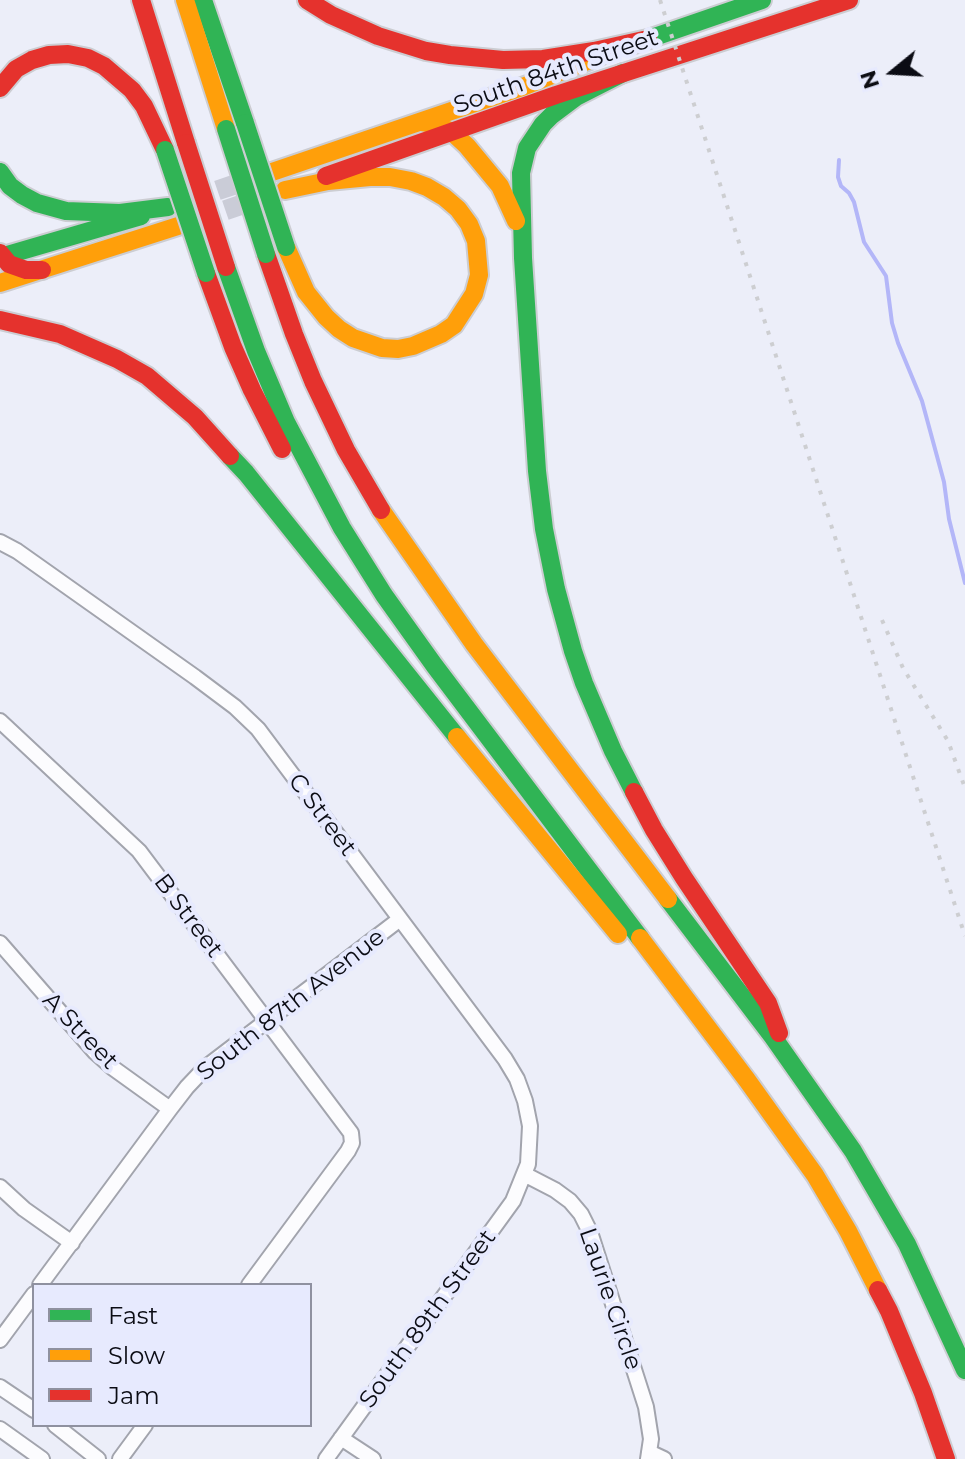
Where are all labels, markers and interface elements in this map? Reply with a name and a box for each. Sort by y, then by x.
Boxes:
street label: South 84th Street [450,24,662,120]
north arrow [853,32,933,112]
text: N [854,67,885,92]
street label: C Street [282,768,362,862]
street label: B Street [147,869,229,963]
street label: South 87th Avenue [191,923,391,1087]
street label: A Street [36,986,124,1076]
street label: South 89th Street [354,1224,502,1414]
street label: Laurie Circle [572,1224,648,1374]
legend [32,1283,312,1427]
text: Fast [108,1301,158,1330]
text: Slow [108,1341,165,1370]
text: Jam [108,1381,160,1410]

